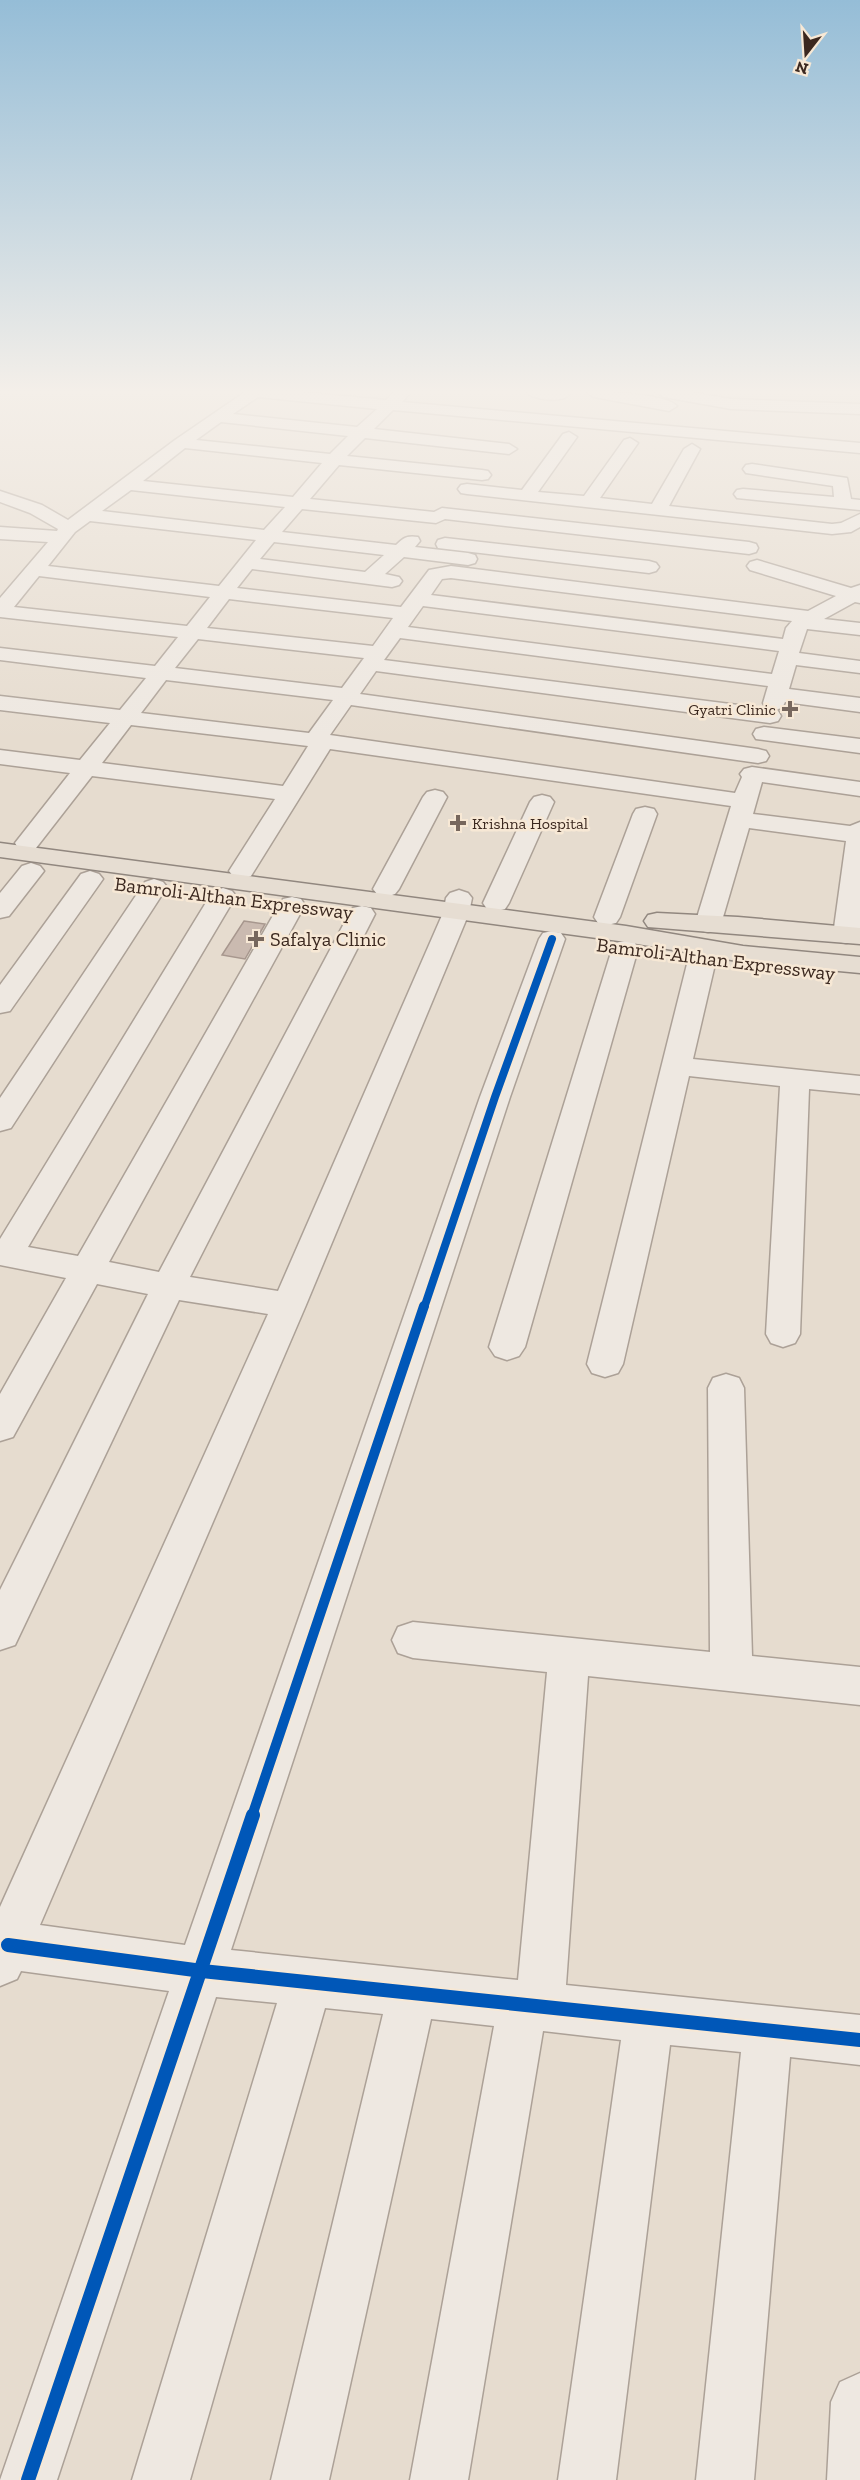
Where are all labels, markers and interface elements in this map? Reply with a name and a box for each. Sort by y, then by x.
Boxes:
north arrow [776,24,836,84]
text: N [793,57,810,79]
place label: Gyatri Clinic [688,700,776,719]
marker: Gyatri Clinic [781,700,799,718]
marker: Krishna Hospital [449,814,467,832]
place label: Krishna Hospital [472,814,588,833]
street label: Bamroli-Althan Expressway [113,871,356,925]
place label: Safalya Clinic [270,927,386,951]
marker: Safalya Clinic [247,930,265,948]
street label: Bamroli-Althan Expressway [595,932,838,986]

